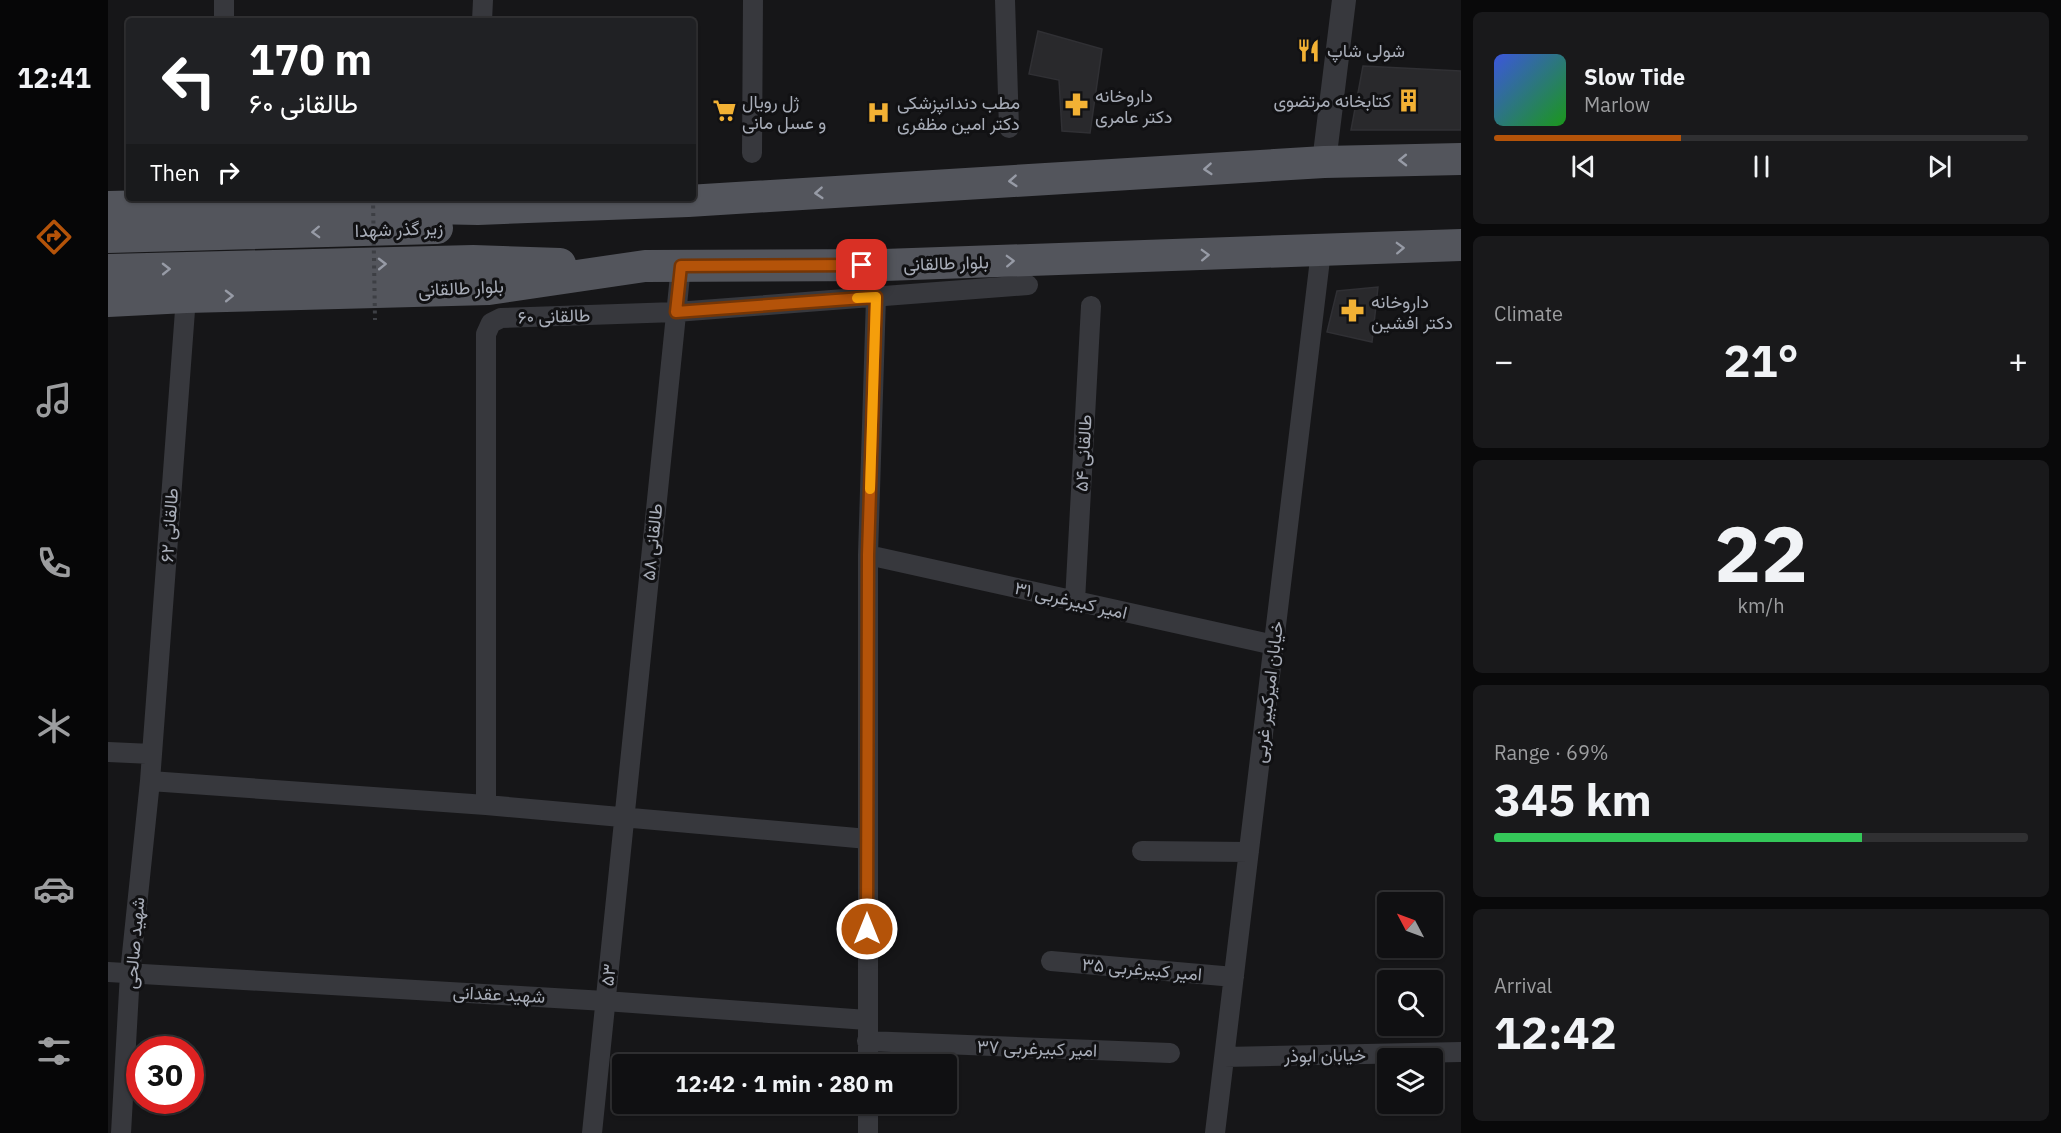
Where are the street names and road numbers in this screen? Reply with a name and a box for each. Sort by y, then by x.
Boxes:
street label: زیر گذر شهدا [354,216,444,242]
street label: بلوار طالقانی [903,250,989,276]
street label: بلوار طالقانی [418,274,504,302]
street label: طالقانی ۶۰ [517,303,591,329]
street label: طالقانی ۵۴ [1069,414,1097,492]
street label: طالقانی ۶۲ [155,487,183,563]
street label: طالقانی ۵۸ [637,502,667,582]
street label: امیر کبیرغربی ۳۱ [1012,576,1130,624]
street label: خیابان امیرکبیر غربی [1248,620,1288,764]
street label: شهید صالحی [119,896,149,990]
street label: امیر کبیرغربی ۳۵ [1081,952,1203,986]
street label: ۵۳ [595,963,621,987]
street label: شهید عقدانی [452,980,546,1008]
street label: امیر کبیرغربی ۳۷ [976,1034,1098,1062]
street label: خیابان ابوذر [1283,1043,1366,1067]

